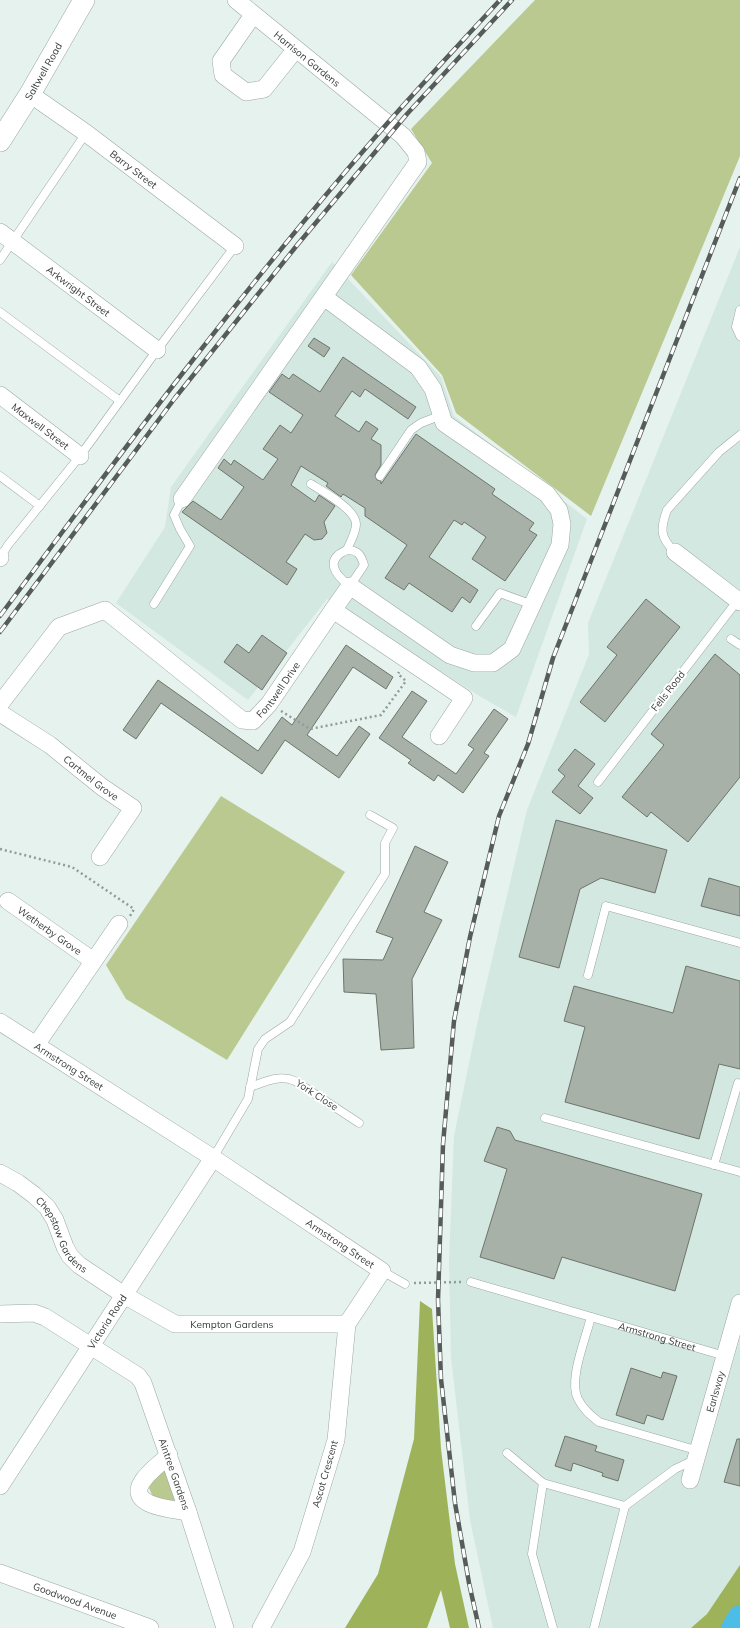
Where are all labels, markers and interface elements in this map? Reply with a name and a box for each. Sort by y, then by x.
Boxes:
street label: Harrison Gardens [271,28,343,90]
street label: Saltwell Road [21,40,65,102]
street label: Barry Street [107,147,160,192]
street label: Arkwright Street [44,263,113,319]
street label: Maxwell Street [9,400,72,452]
street label: Fontwell Drive [253,659,303,720]
street label: Fells Road [648,668,688,714]
street label: Cartmel Grove [61,752,121,803]
street label: Wetherby Grove [15,903,84,957]
street label: Armstrong Street [32,1039,107,1093]
street label: York Close [293,1076,341,1113]
street label: Chepstow Gardens [33,1194,90,1275]
street label: Armstrong Street [304,1216,378,1271]
street label: Victoria Road [84,1292,129,1351]
street label: Kempton Gardens [190,1318,274,1331]
street label: Armstrong Street [617,1319,698,1354]
street label: Earlsway [703,1369,727,1414]
street label: Aintree Gardens [156,1436,193,1512]
street label: Ascot Crescent [309,1438,341,1509]
street label: Goodwood Avenue [31,1579,119,1622]

